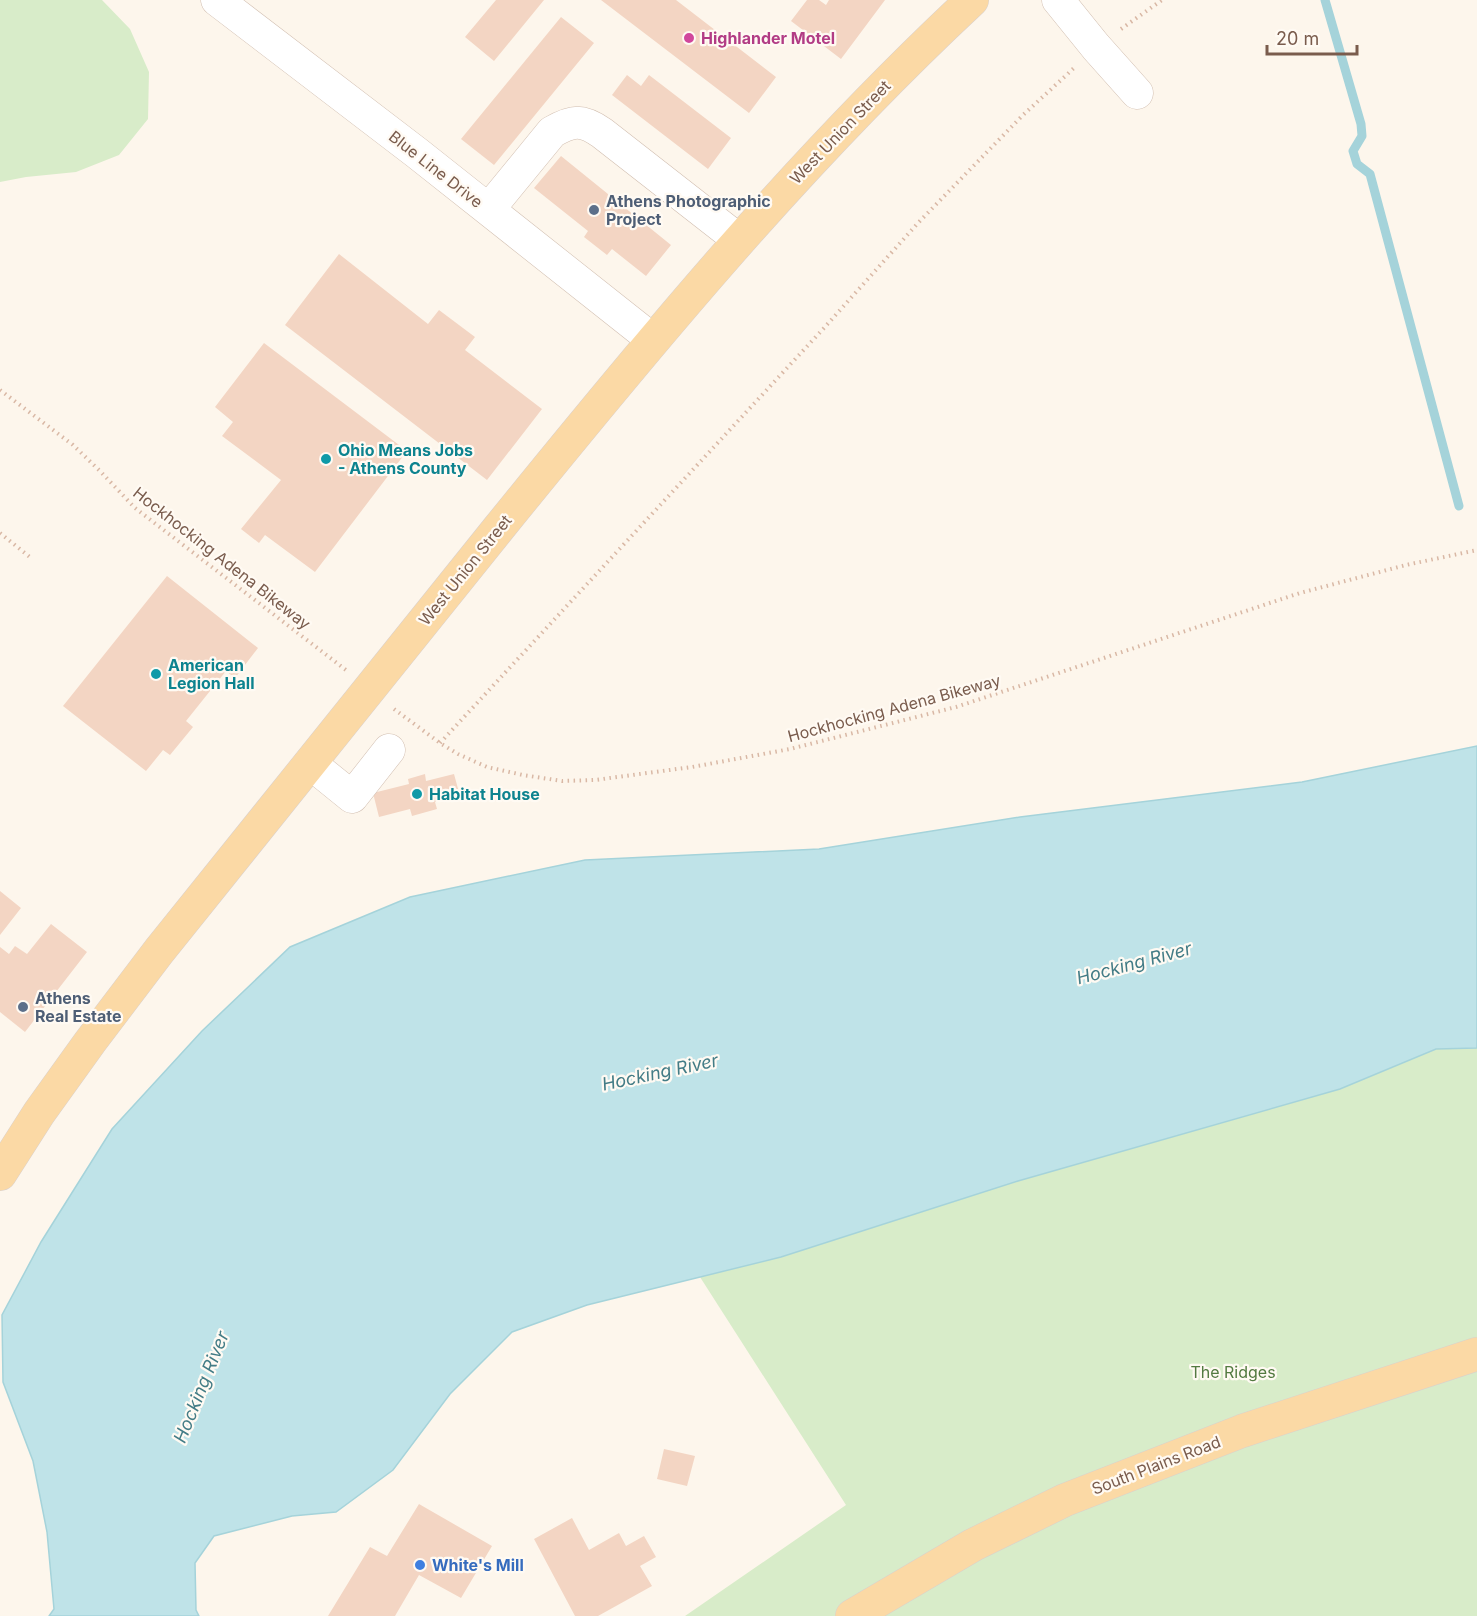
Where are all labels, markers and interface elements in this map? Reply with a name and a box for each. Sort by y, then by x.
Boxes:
scale bar [1267,18,1357,56]
place label: Highlander Motel [701,28,835,48]
text: 20 m [1276,28,1319,49]
marker: Highlander Motel [682,31,696,45]
street label: West Union Street [785,76,895,188]
street label: Blue Line Drive [385,126,487,212]
place label: Athens Photographic Project [606,191,771,229]
marker: Athens Photographic Project [587,203,601,217]
place label: Ohio Means Jobs - Athens County [338,440,473,478]
marker: Ohio Means Jobs - Athens County [319,452,333,466]
street label: Hockhocking Adena Bikeway [129,482,315,634]
street label: West Union Street [414,511,516,629]
place label: American Legion Hall [168,655,255,693]
marker: American Legion Hall [149,667,163,681]
street label: Hockhocking Adena Bikeway [785,670,1003,746]
place label: Habitat House [429,784,540,804]
marker: Habitat House [410,787,424,801]
water label: Hocking River [1074,937,1195,988]
place label: Athens Real Estate [35,988,122,1026]
marker: Athens Real Estate [16,1000,30,1014]
water label: Hocking River [600,1049,721,1095]
water label: Hocking River [169,1327,233,1446]
park label: The Ridges [1190,1362,1276,1382]
street label: South Plains Road [1089,1431,1223,1499]
place label: White's Mill [432,1555,524,1575]
marker: White's Mill [413,1558,427,1572]

